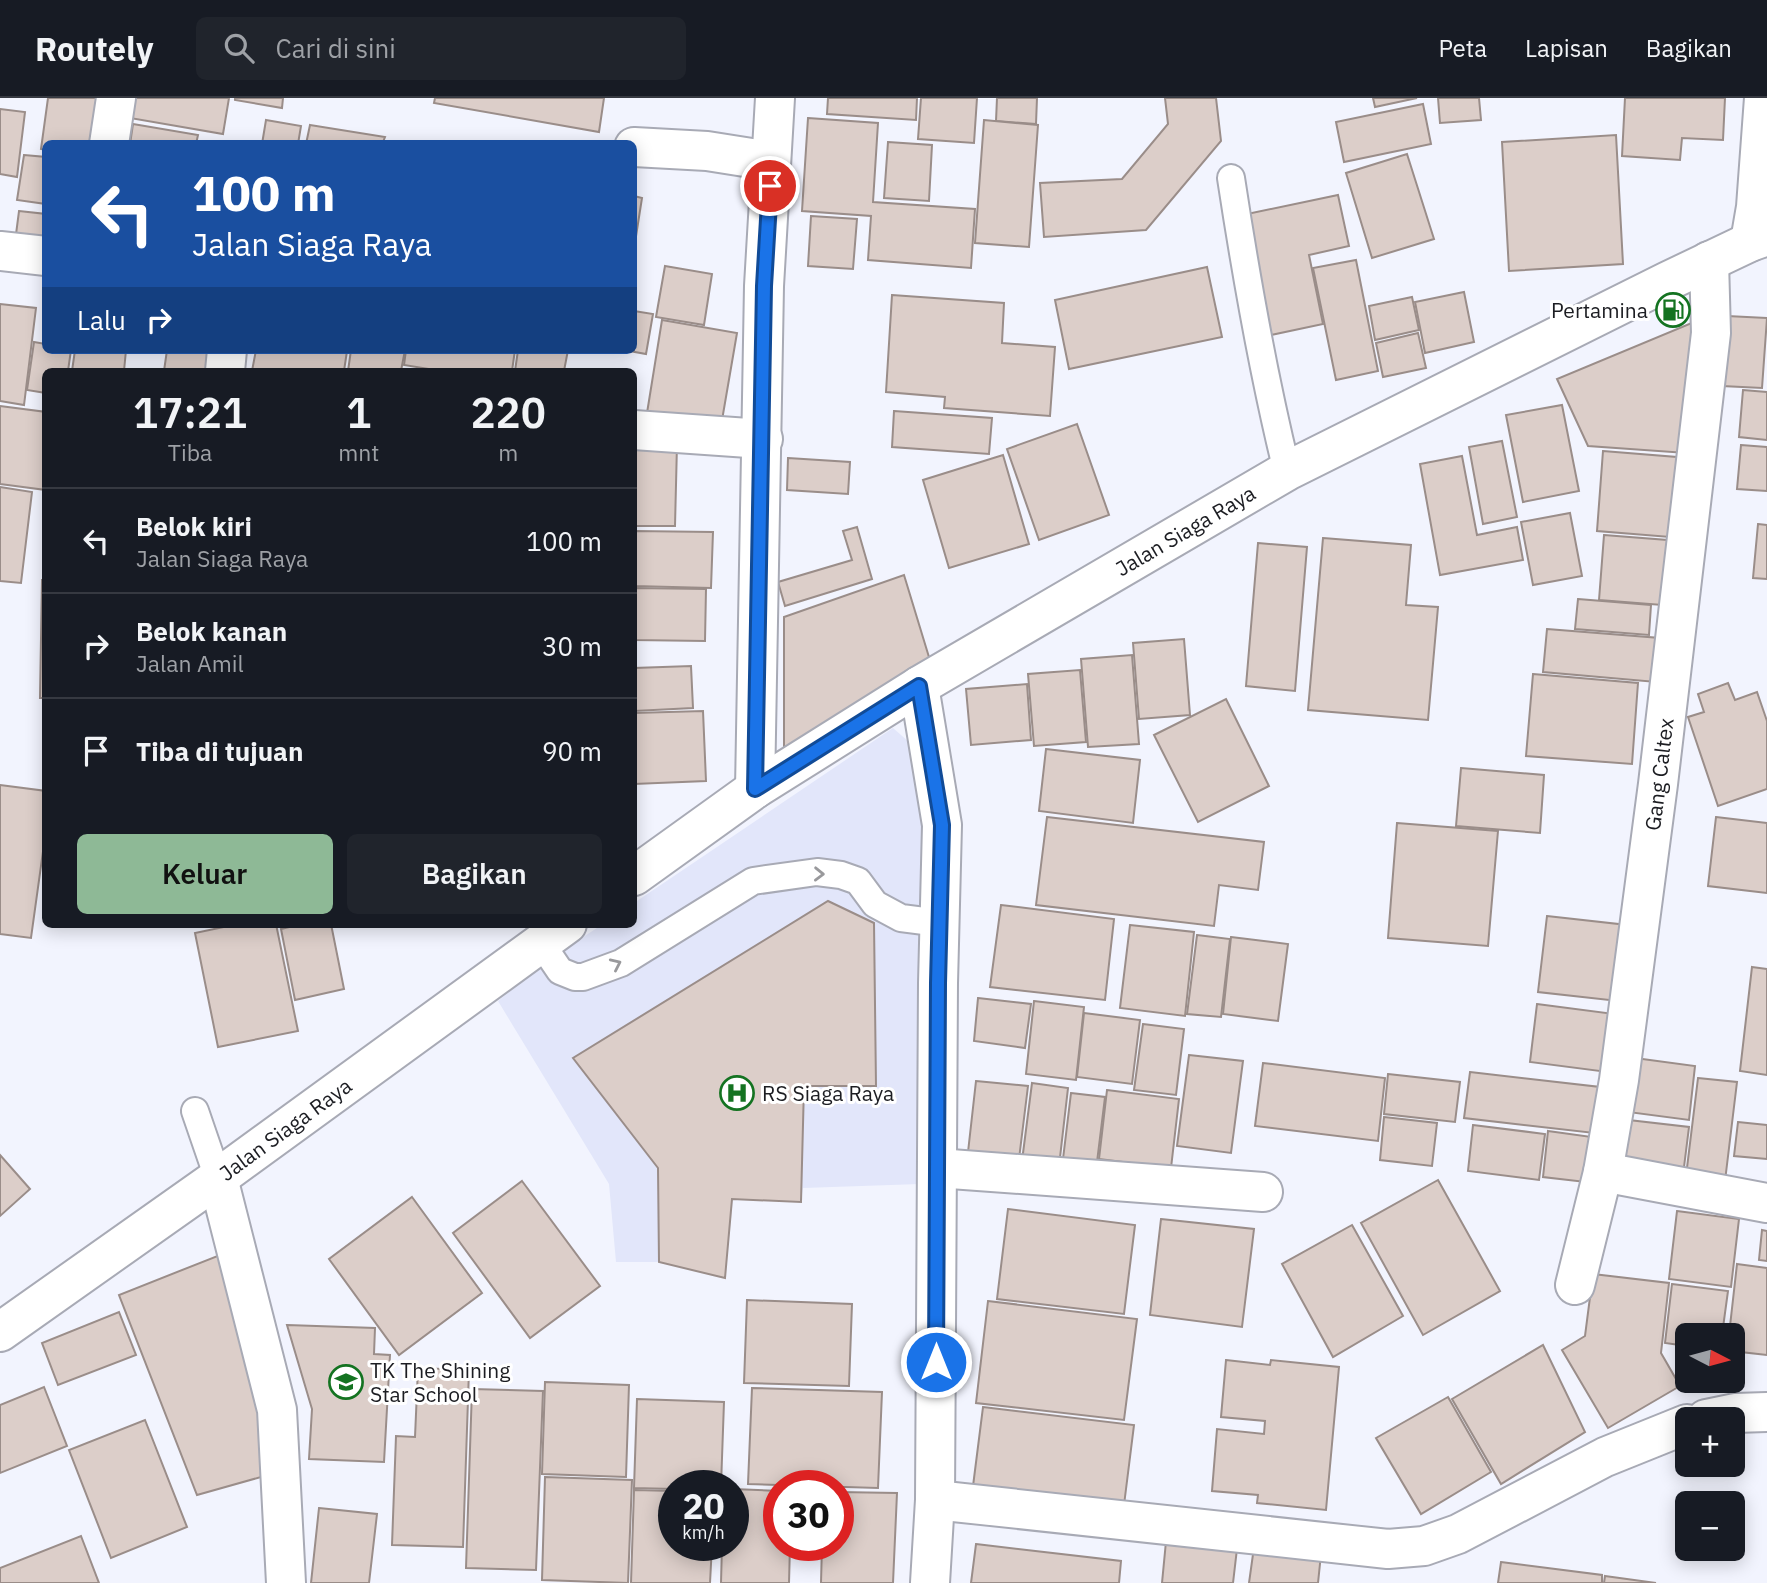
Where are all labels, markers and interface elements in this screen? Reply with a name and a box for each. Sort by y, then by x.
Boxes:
search box [196,17,686,80]
text: Routely [35,27,154,70]
icon: search [220,29,258,67]
text: Cari di sini [276,31,396,65]
text: Peta [1439,32,1487,64]
text: Lapisan [1525,32,1608,64]
text: Bagikan [1646,32,1732,64]
pin [740,156,800,216]
text: 100 m [192,161,336,224]
icon: arrive [751,167,789,205]
icon: left [77,168,168,259]
text: Jalan Siaga Raya [192,223,432,265]
fuel station icon: Pertamina [1654,291,1692,329]
place label: Pertamina [1551,296,1648,324]
icon: right [140,301,178,339]
text: Lalu [77,303,126,337]
text: 17:21 [133,385,247,440]
text: 1 [346,385,371,440]
text: 220 [470,385,546,440]
text: Tiba [168,437,212,467]
text: mnt [338,437,379,467]
text: m [498,437,518,467]
street label: Jalan Siaga Raya [1110,479,1260,582]
text: Belok kiri [136,509,252,543]
icon: left [77,522,115,560]
text: 100 m [526,524,602,558]
text: Jalan Siaga Raya [136,543,308,573]
text: Belok kanan [136,614,287,648]
icon: right [77,627,115,665]
text: 30 m [542,629,602,663]
text: Jalan Amil [136,648,244,678]
street label: Gang Caltex [1638,716,1680,832]
icon: arrive [77,732,115,770]
text: Tiba di tujuan [136,734,303,768]
text: 90 m [542,734,602,768]
button: Keluar [77,834,333,914]
button: Bagikan [347,834,602,914]
one-way arrow [814,866,825,881]
one-way arrow [609,959,621,973]
street label: Jalan Siaga Raya [213,1071,357,1187]
hospital icon: RS Siaga Raya [718,1074,756,1112]
place label: RS Siaga Raya [762,1079,894,1107]
north arrow [1675,1323,1745,1393]
map controls [1675,1323,1745,1561]
position arrow [899,1325,973,1399]
place label: TK The Shining Star School [370,1356,510,1408]
school or university icon: TK The Shining Star School [327,1363,365,1401]
button: + [1675,1407,1745,1477]
speed limit sign: 30 [763,1470,854,1561]
text: 20 [682,1483,725,1529]
button: − [1675,1491,1745,1561]
text: km/h [682,1521,725,1544]

